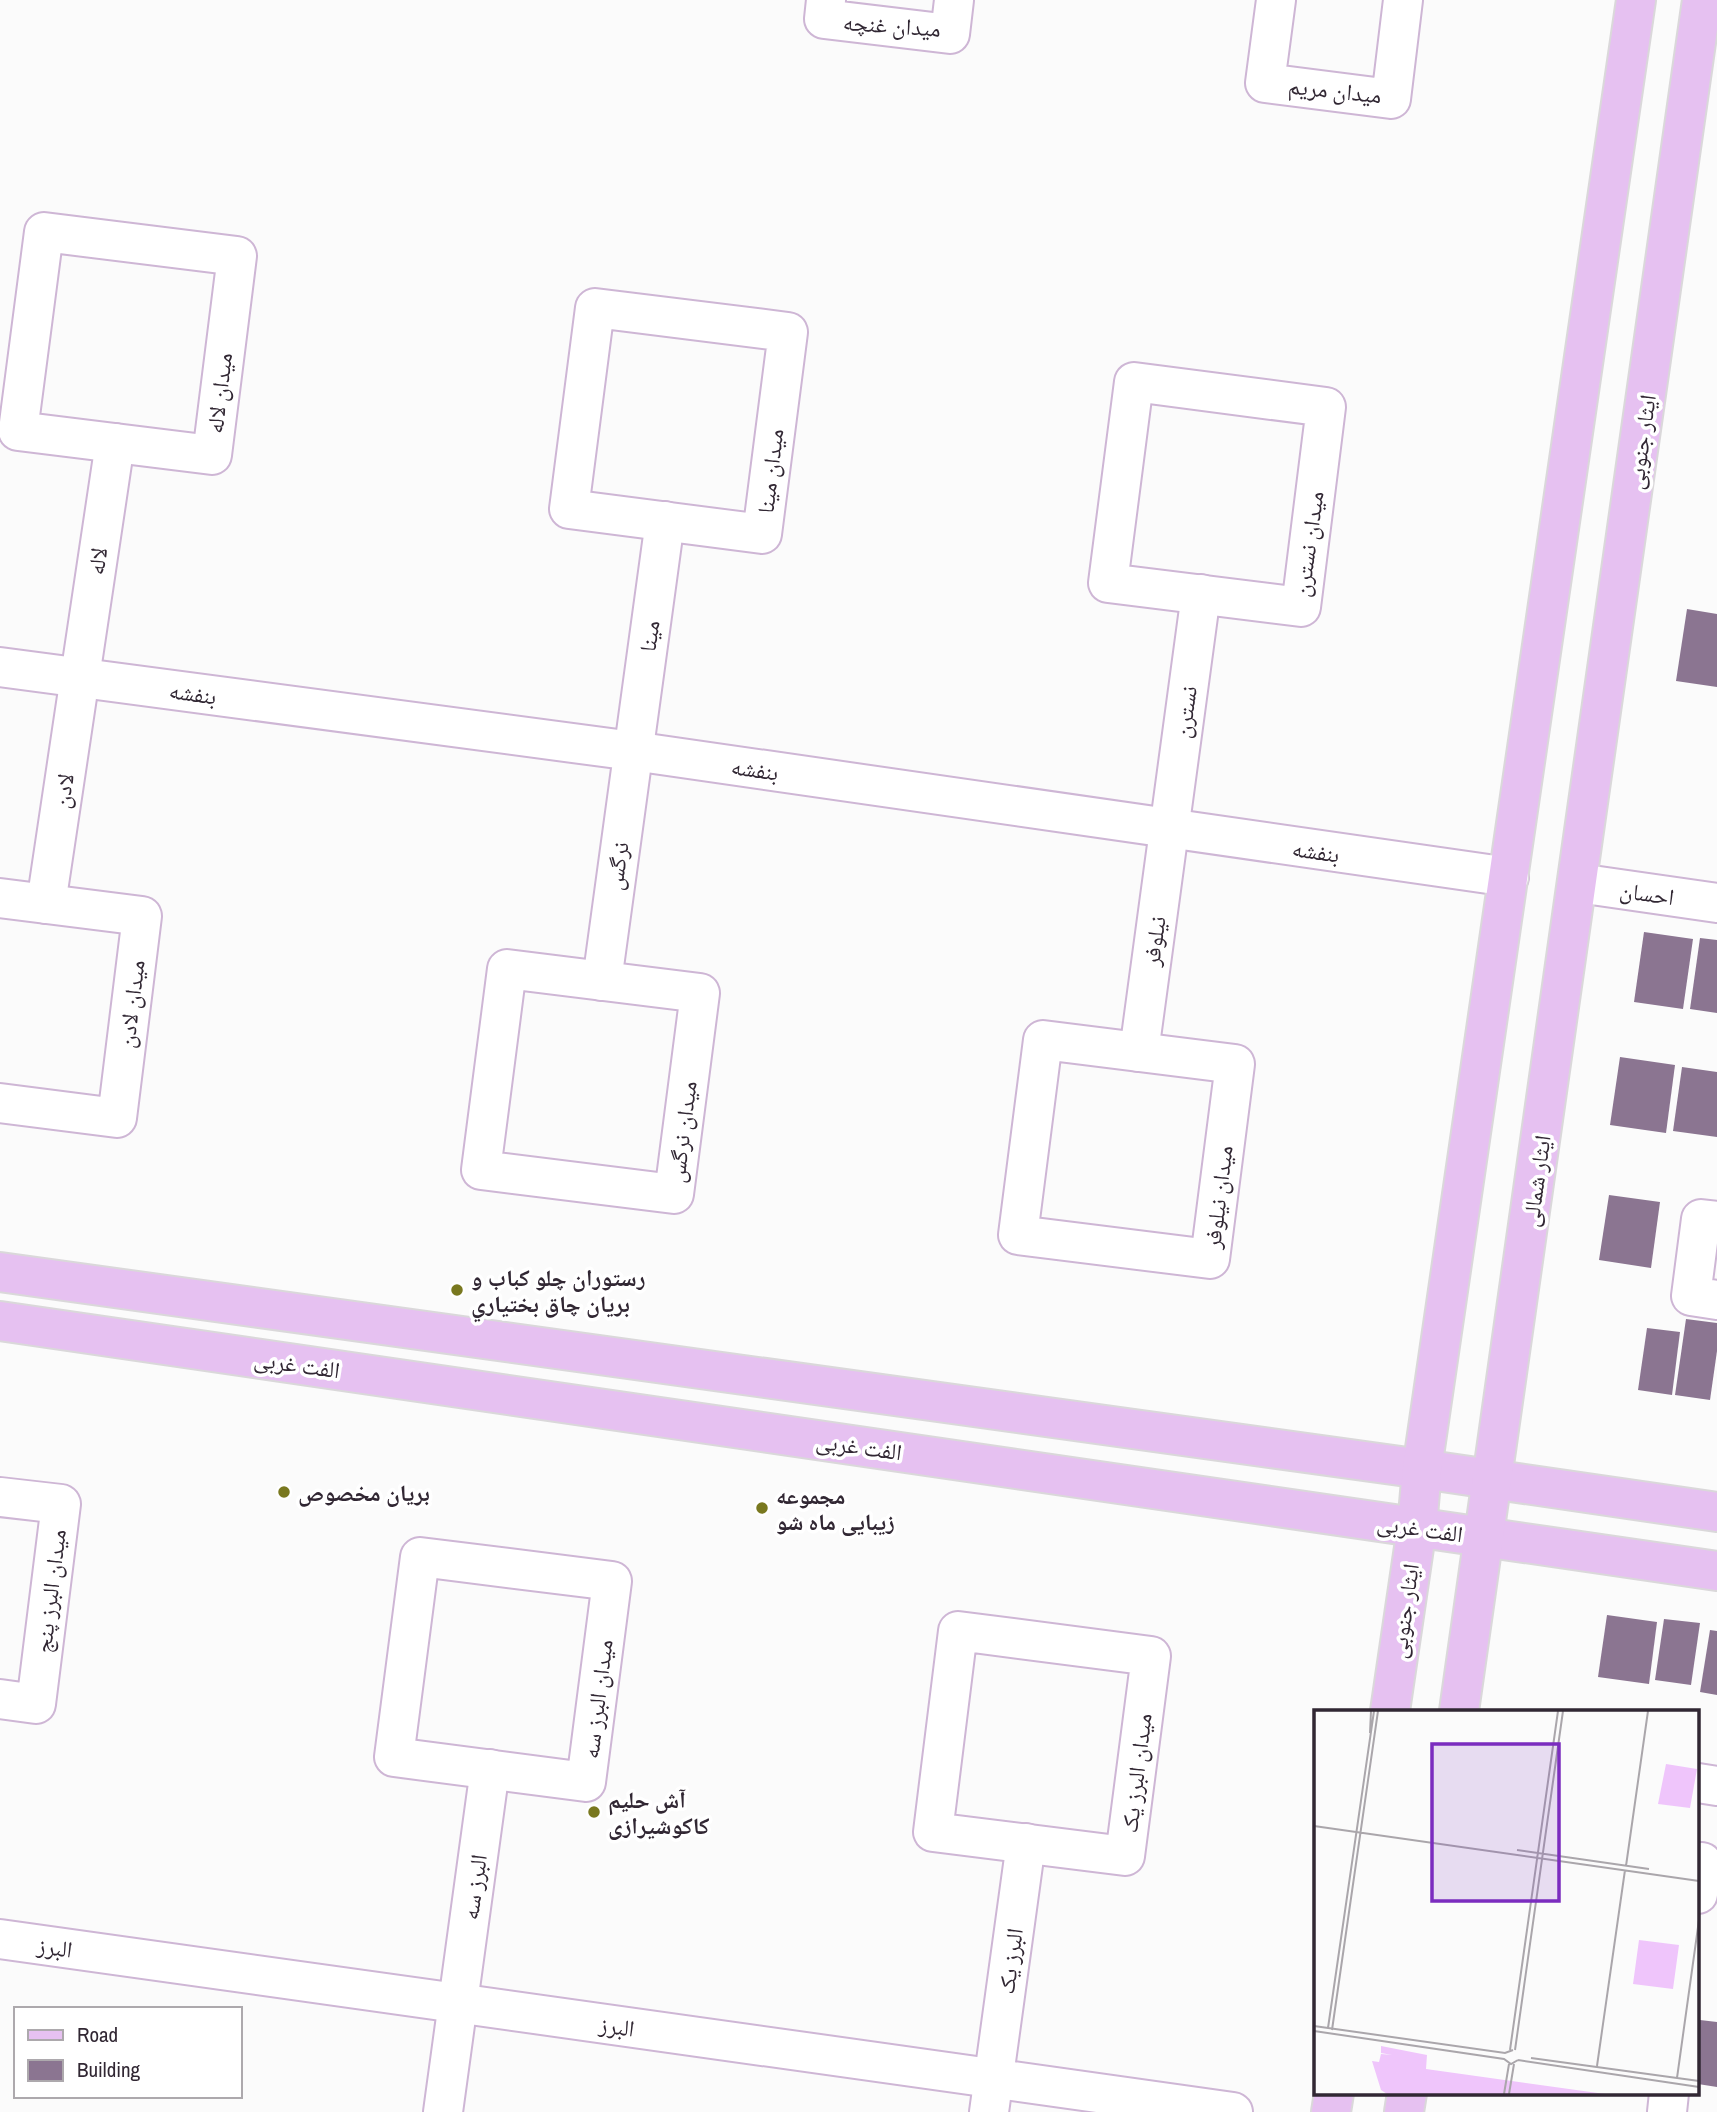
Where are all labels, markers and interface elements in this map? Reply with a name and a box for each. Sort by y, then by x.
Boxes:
street label: میدان غنچه [842,6,942,44]
street label: میدان مریم [1287,70,1383,111]
street label: میدان لاله [199,351,239,435]
street label: ایثار جنوبی [1619,392,1663,492]
street label: میدان مینا [749,427,791,515]
street label: میدان نسترن [1285,489,1331,599]
street label: لاله [80,545,114,577]
street label: مینا [631,618,667,654]
street label: بنفشه [167,674,219,712]
street label: نسترن [1166,684,1204,740]
street label: بنفشه [729,750,781,788]
street label: لادن [45,772,81,810]
street label: بنفشه [1290,832,1342,870]
street label: نرگس [598,840,636,892]
street label: احسان [1618,874,1676,912]
street label: نیلوفر [1135,914,1173,969]
street label: میدان لادن [110,958,152,1050]
street label: میدان نرگس [660,1079,704,1185]
street label: ایثار شمالی [1514,1133,1558,1229]
street label: میدان نیلوفر [1196,1144,1240,1251]
place label: رستوران چلو كباب و بريان چاق بختياري [471,1262,645,1322]
marker: رستوران چلو كباب و بريان چاق بختياري [449,1282,465,1298]
street label: الفت غربی [252,1343,342,1385]
street label: الفت غربی [814,1425,904,1467]
place label: بریان مخصوص [298,1477,430,1508]
place label: مجموعه زیبایی ماه شو [776,1480,895,1537]
marker: بریان مخصوص [276,1484,292,1500]
marker: مجموعه زیبایی ماه شو [754,1500,770,1516]
street label: الفت غربی [1375,1507,1465,1549]
street label: میدان البرز پنج [27,1527,73,1655]
street label: ایثار جنوبی [1382,1561,1426,1661]
street label: میدان البرز سه [574,1638,620,1760]
inset map [1314,1710,1700,2094]
street label: میدان البرز یک [1113,1712,1159,1834]
place label: آش حلیم کاکوشیرازی [608,1784,710,1841]
marker: آش حلیم کاکوشیرازی [586,1804,602,1820]
street label: البرز سه [454,1852,494,1922]
street label: البرز یک [990,1926,1030,1996]
street label: البرز [34,1929,75,1965]
legend [14,2007,242,2098]
street label: البرز [596,2008,637,2044]
text: Road [77,2020,118,2049]
text: Building [77,2055,141,2084]

